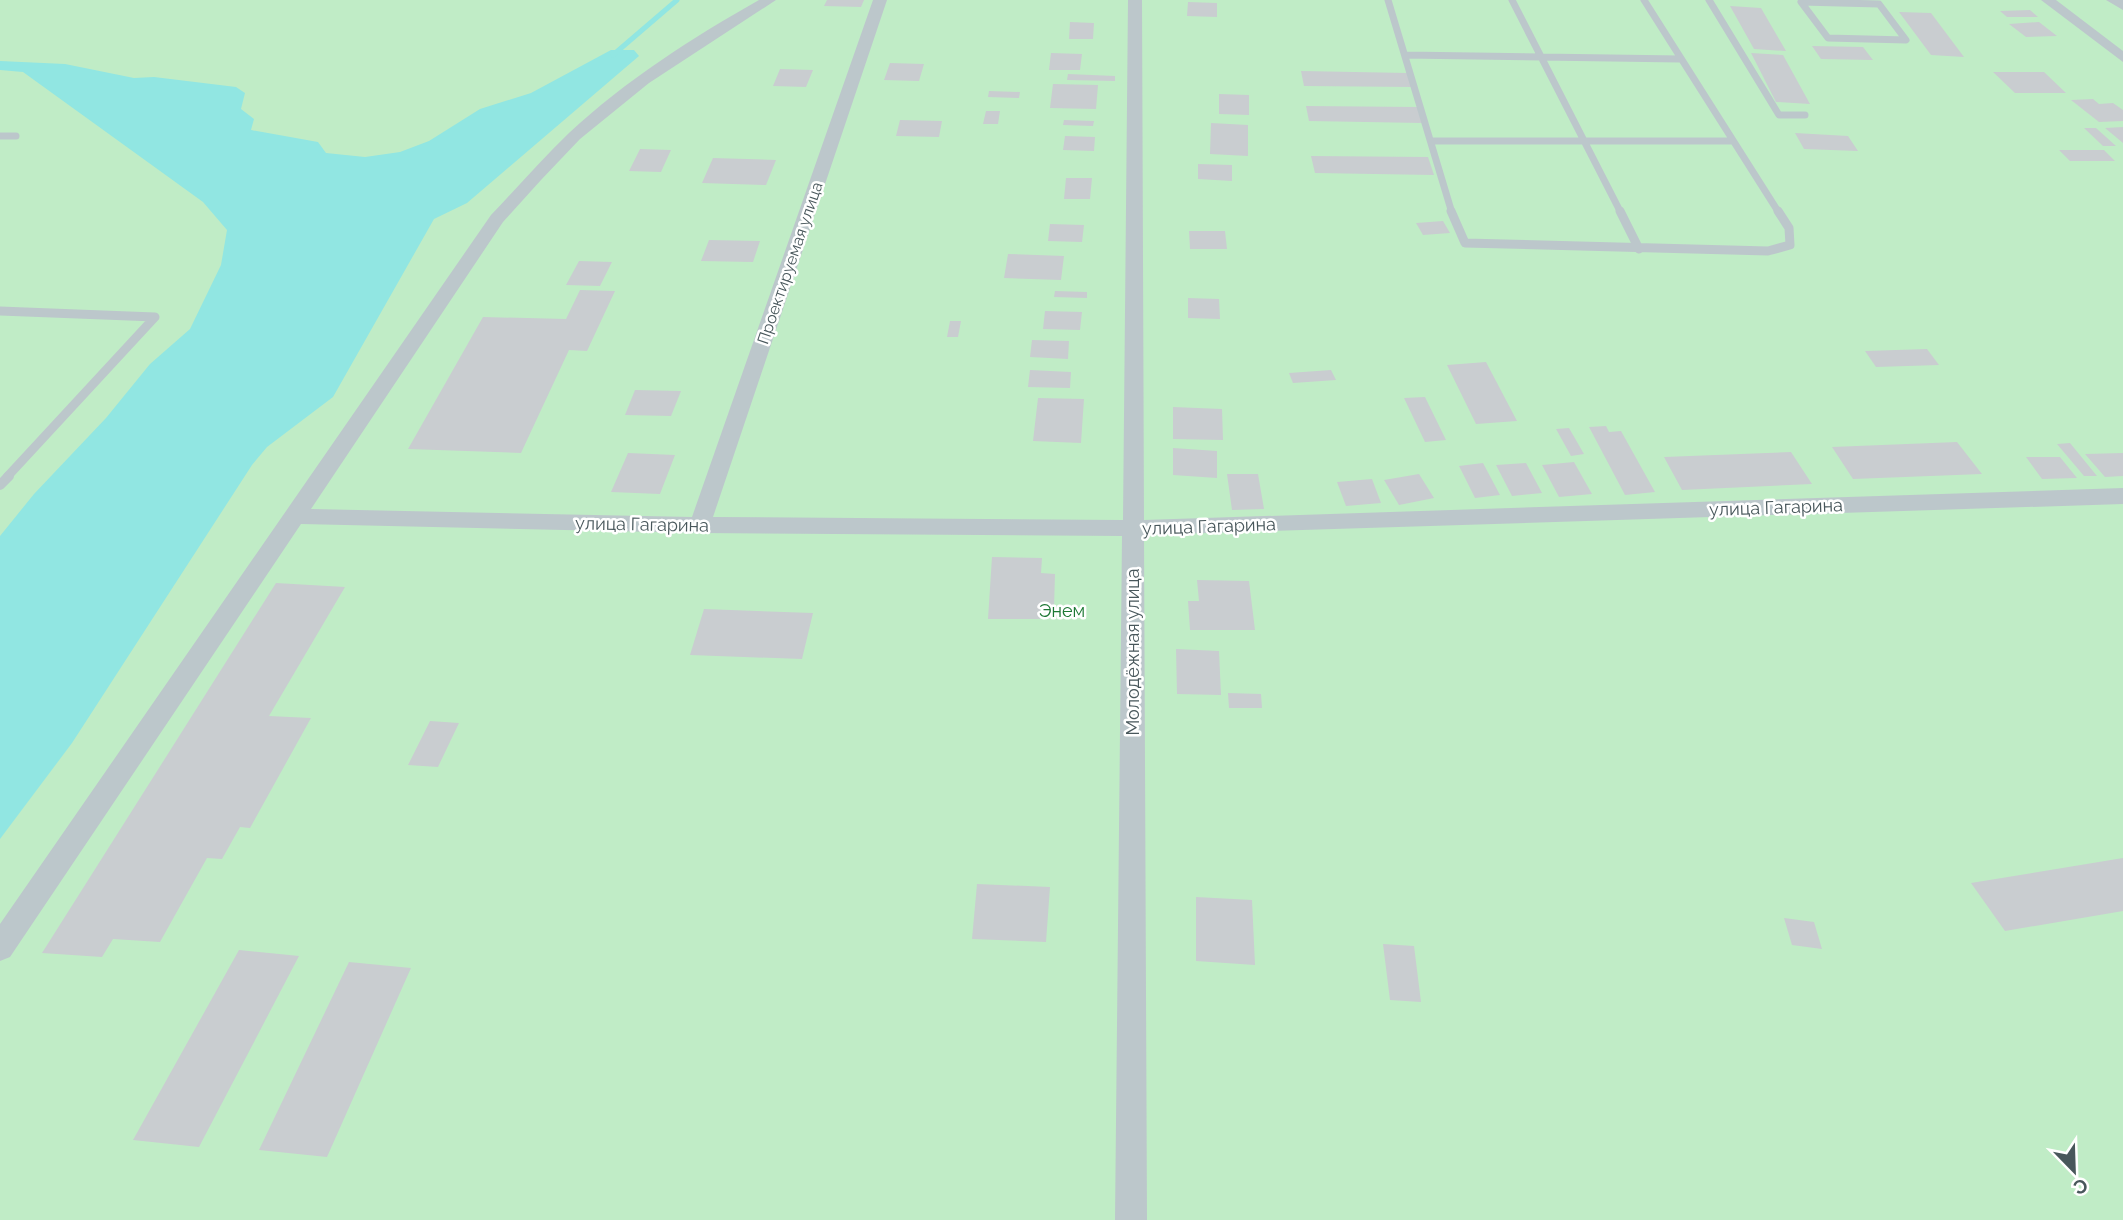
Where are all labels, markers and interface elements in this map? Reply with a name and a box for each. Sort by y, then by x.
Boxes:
street label: Проектируемая улица [753,179,827,347]
street label: улица Гагарина [1709,494,1843,520]
street label: улица Гагарина [575,512,709,536]
street label: улица Гагарина [1142,513,1276,539]
street label: Молодёжная улица [1122,568,1143,736]
park label: Энем [1039,600,1085,621]
north arrow [2039,1136,2109,1206]
text: С [2070,1174,2091,1199]

